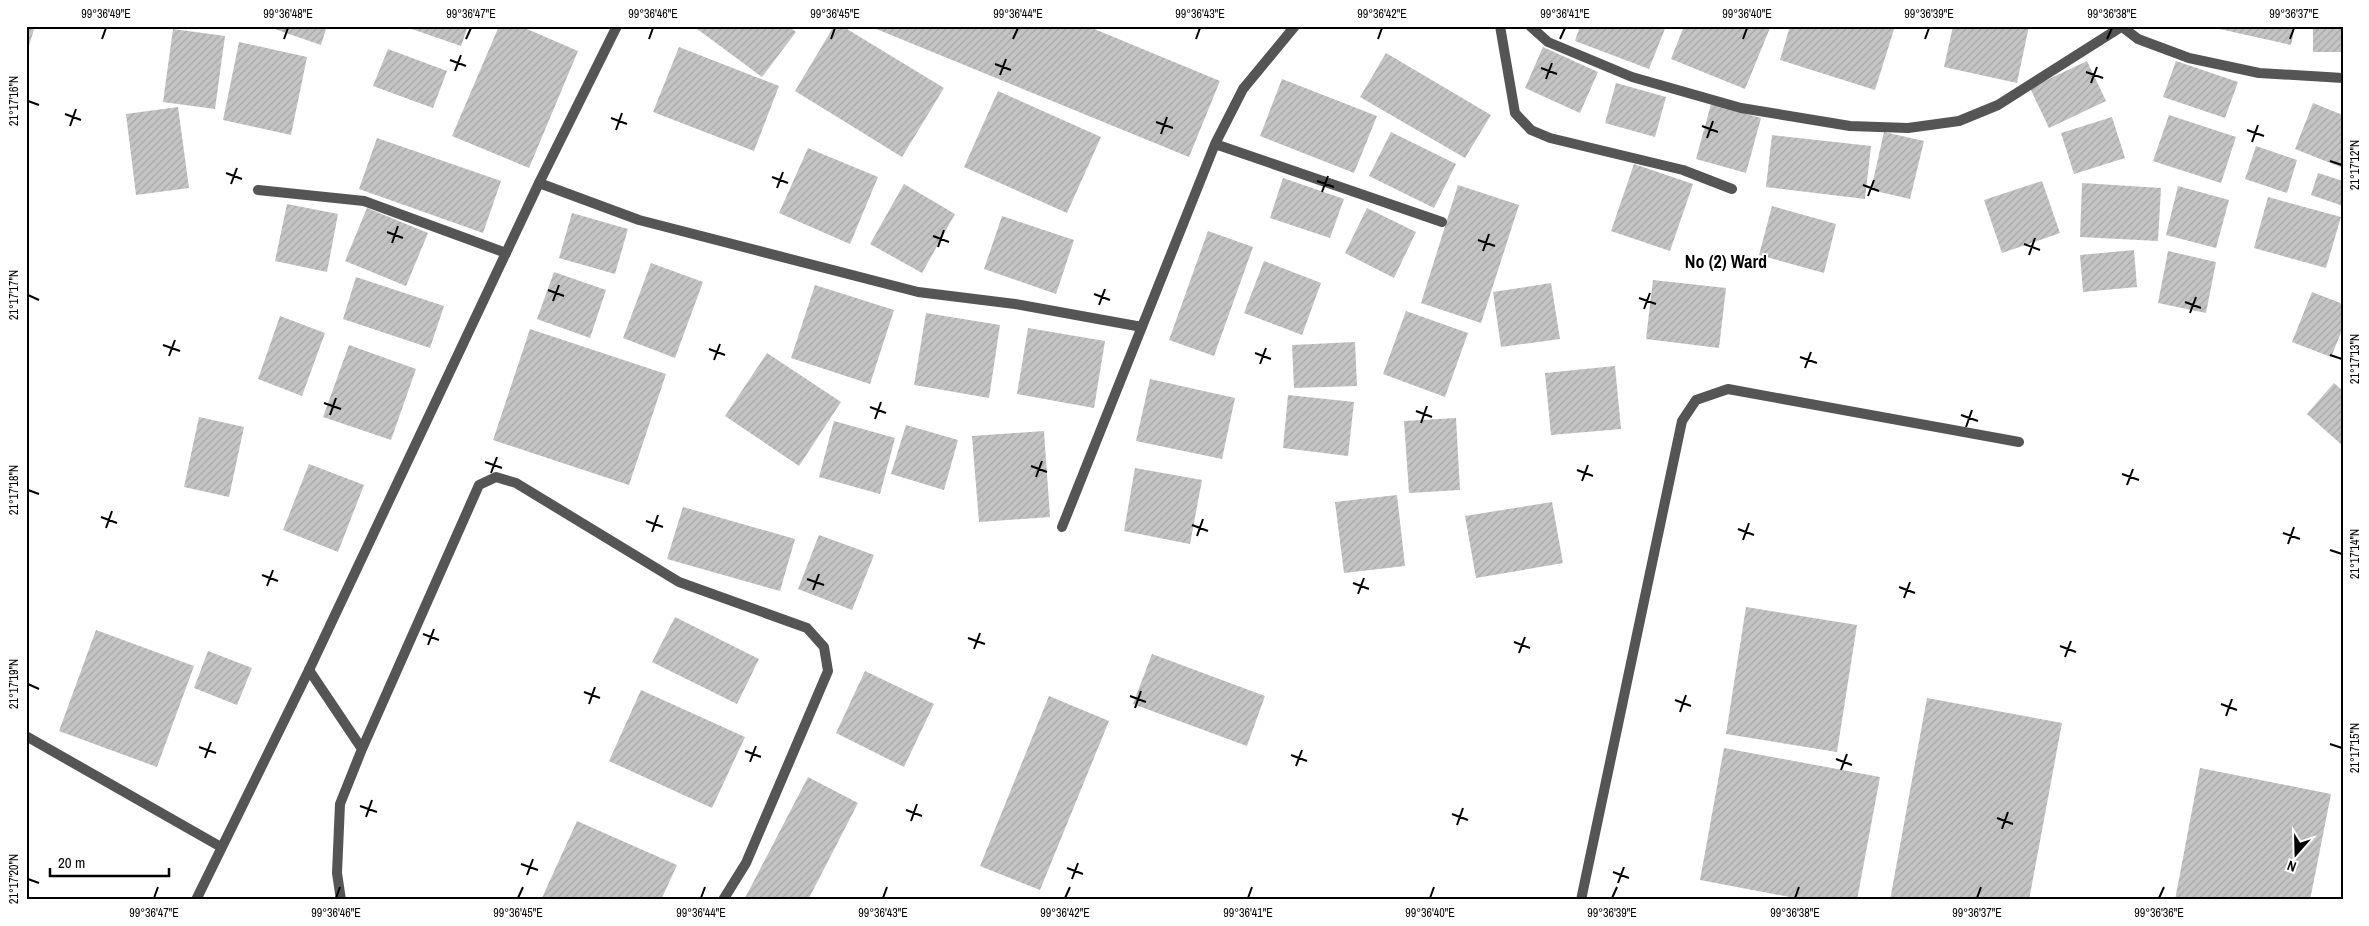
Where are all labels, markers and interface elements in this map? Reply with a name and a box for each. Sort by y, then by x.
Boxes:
text: 99°36'49"E [81,6,131,22]
text: 99°36'48"E [263,6,313,22]
text: 99°36'47"E [446,6,496,22]
text: 99°36'46"E [628,6,678,22]
text: 99°36'45"E [810,6,860,22]
text: 99°36'44"E [993,6,1043,22]
text: 99°36'43"E [1175,6,1225,22]
text: 99°36'42"E [1357,6,1407,22]
text: 99°36'41"E [1540,6,1590,22]
text: 99°36'40"E [1722,6,1772,22]
text: 99°36'39"E [1904,6,1954,22]
text: 99°36'38"E [2087,6,2137,22]
text: 99°36'37"E [2269,6,2319,22]
text: 21°17'16"N [6,76,22,126]
text: 21°17'12"N [2347,140,2363,190]
district label: No (2) Ward [1685,249,1767,274]
text: 21°17'17"N [6,270,22,320]
text: 21°17'13"N [2347,334,2363,384]
text: 21°17'18"N [6,465,22,515]
text: 21°17'14"N [2347,529,2363,579]
text: 21°17'19"N [6,659,22,709]
text: 21°17'15"N [2347,723,2363,773]
north arrow [2272,828,2322,878]
scale bar [50,846,169,878]
text: 20 m [58,852,85,873]
text: 21°17'20"N [6,854,22,904]
text: N [2285,856,2299,876]
text: 99°36'47"E [129,905,179,921]
text: 99°36'46"E [311,905,361,921]
text: 99°36'45"E [493,905,543,921]
text: 99°36'44"E [676,905,726,921]
text: 99°36'43"E [858,905,908,921]
text: 99°36'42"E [1040,905,1090,921]
text: 99°36'41"E [1223,905,1273,921]
text: 99°36'40"E [1405,905,1455,921]
text: 99°36'39"E [1587,905,1637,921]
text: 99°36'38"E [1770,905,1820,921]
text: 99°36'37"E [1952,905,2002,921]
text: 99°36'36"E [2134,905,2184,921]

